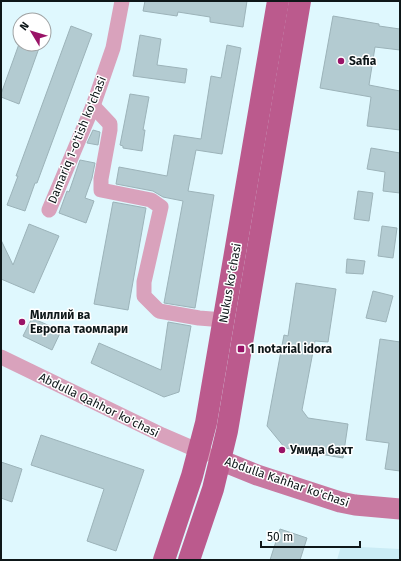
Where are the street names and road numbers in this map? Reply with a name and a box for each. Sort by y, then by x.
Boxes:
street label: Damariq 1-o'tish ko'chasi [45,74,109,206]
street label: Nukus ko'chasi [216,242,244,324]
street label: Abdulla Qahhor ko'chasi [37,370,161,440]
street label: Abdulla Kahhar ko'chasi [223,454,351,510]

